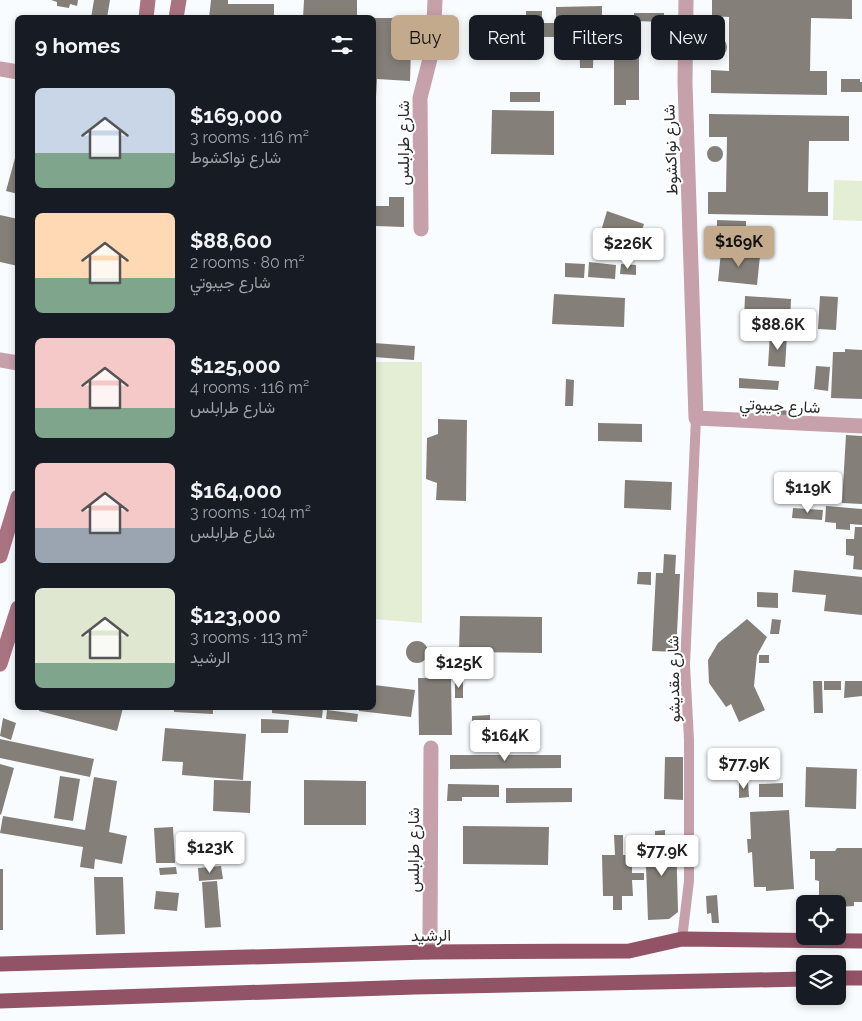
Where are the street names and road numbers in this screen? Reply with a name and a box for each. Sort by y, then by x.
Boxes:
street label: شارع طرابلس [394,100,415,186]
street label: شارع نواكشوط [659,104,684,196]
street label: شارع جيبوتي [739,394,821,421]
street label: شارع مقديشو [663,635,686,723]
street label: شارع طرابلس [404,807,425,893]
street label: الرشيد [411,926,451,946]

